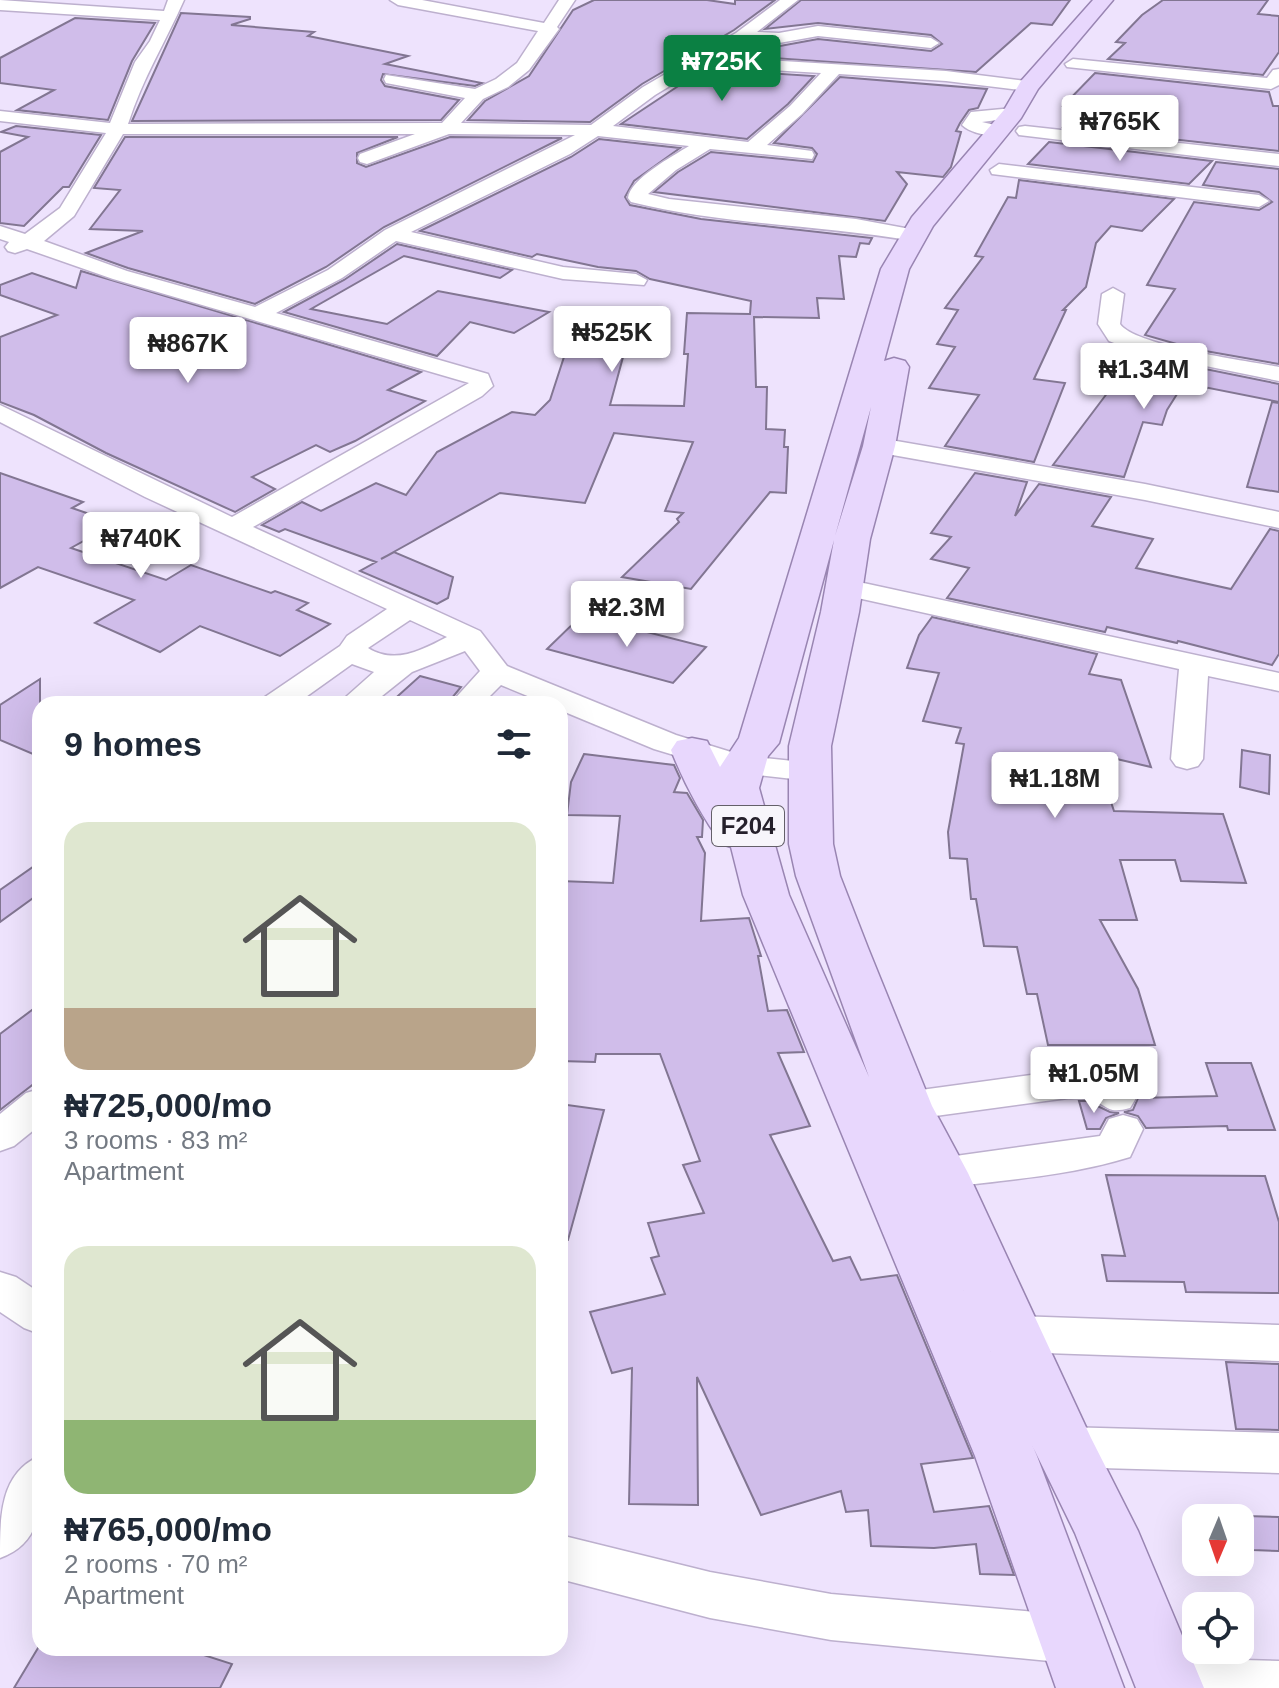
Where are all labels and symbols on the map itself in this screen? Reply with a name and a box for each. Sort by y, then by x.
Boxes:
pin: ₦725K [666,35,778,103]
pin: ₦765K [1064,95,1176,163]
pin: ₦525K [556,306,668,374]
pin: ₦867K [132,317,244,385]
pin: ₦1.34M [1079,343,1209,411]
pin: ₦740K [85,512,197,580]
pin: ₦2.3M [571,581,683,649]
pin: ₦1.18M [990,752,1120,820]
road number: F204 [712,806,784,846]
pin: ₦1.05M [1029,1047,1159,1115]
north arrow [1182,1504,1254,1576]

